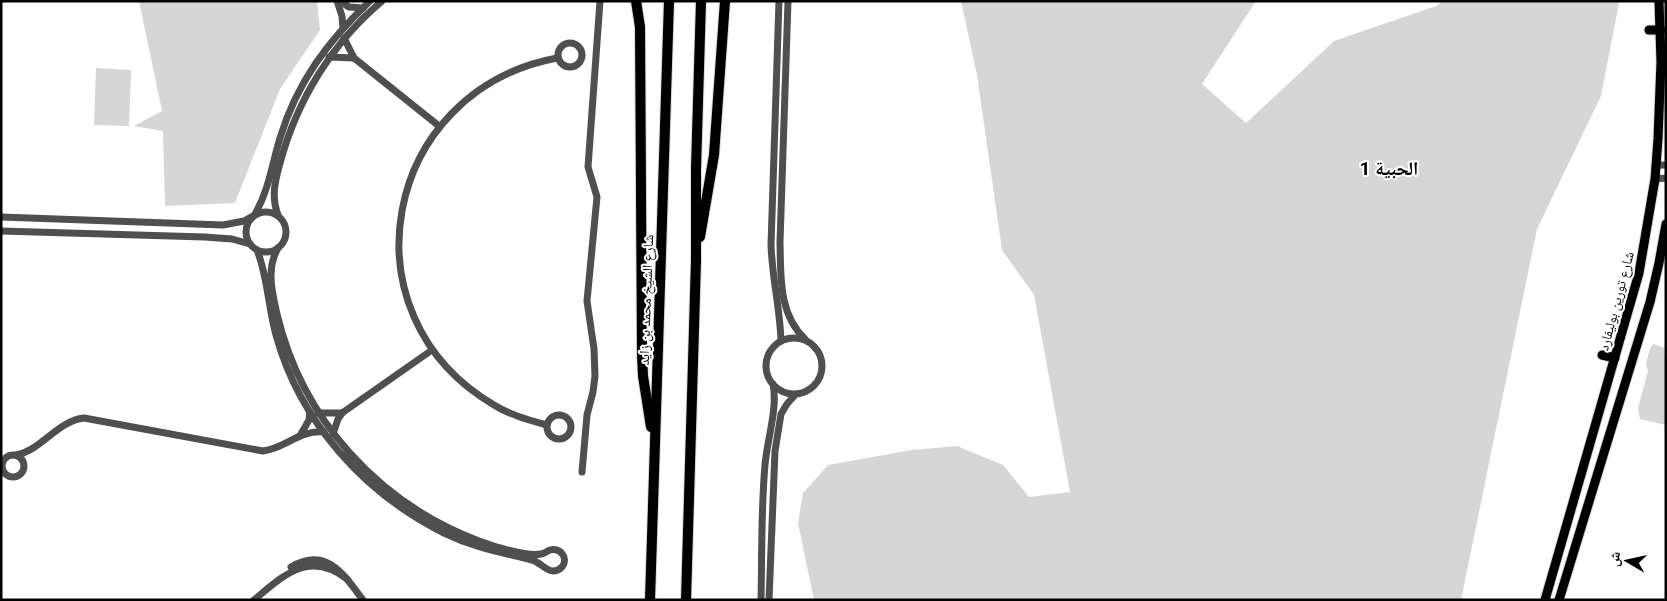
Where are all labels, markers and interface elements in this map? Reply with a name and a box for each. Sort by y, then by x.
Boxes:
district label: الحبية 1 [1360,157,1418,180]
street label: شارع الشيخ محمد بن زايد [636,234,658,366]
street label: شارع تورين بوليفارد [1595,250,1639,353]
north arrow [1602,536,1652,586]
text: ش [1605,550,1624,568]

